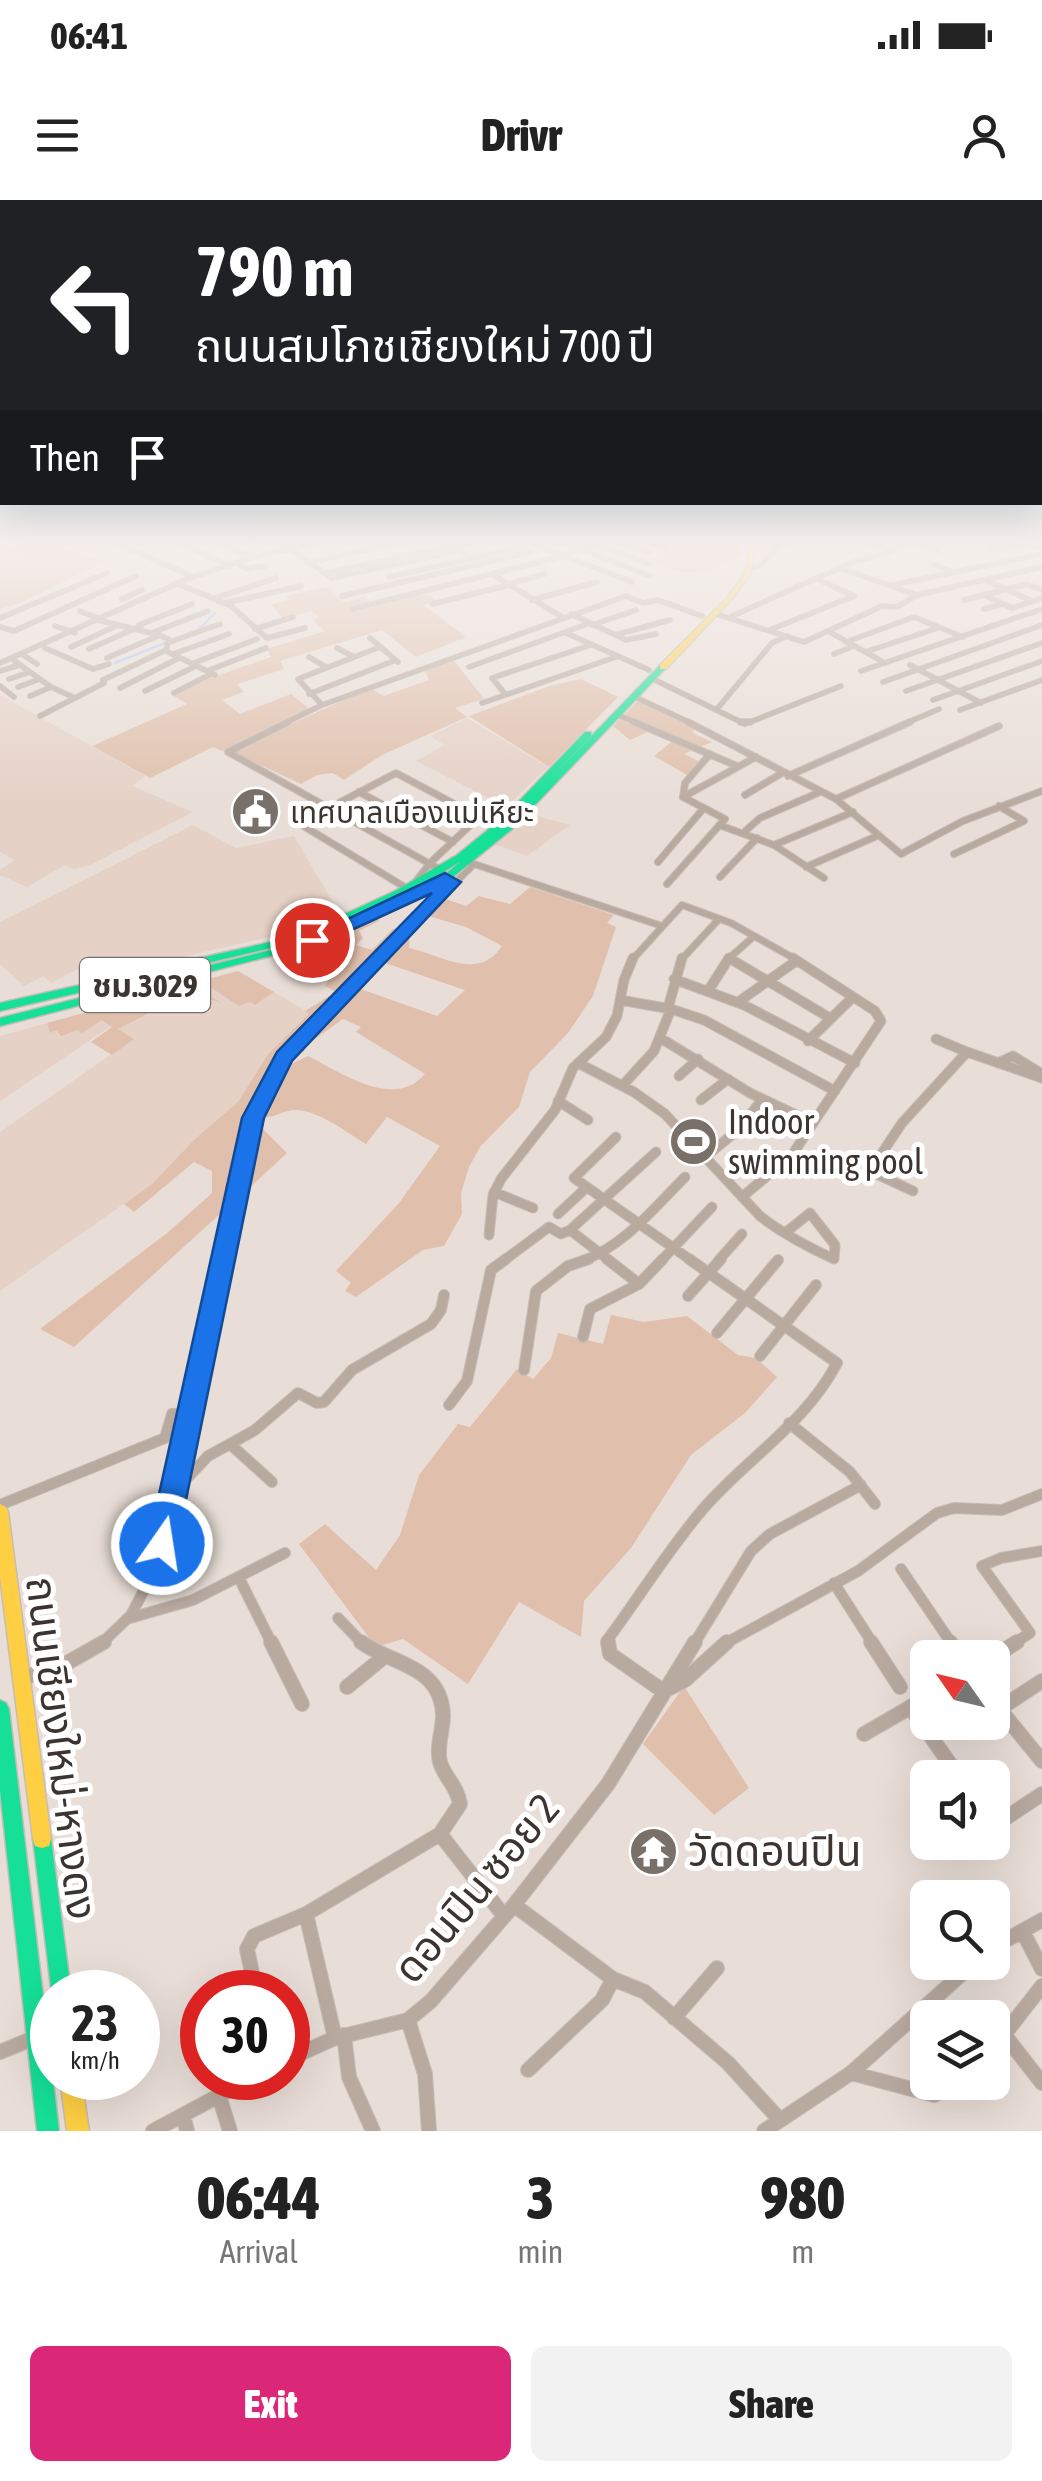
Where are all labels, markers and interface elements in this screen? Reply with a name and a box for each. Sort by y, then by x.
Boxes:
text: 06:41 [50,14,128,57]
icon: menu [30,108,85,163]
icon: person [957,108,1012,163]
text: Drivr [481,109,561,161]
text: 790 m [195,231,354,311]
icon: left [30,240,160,370]
text: ถนนสมโภชเชียงใหม่ 700 ปี [195,320,655,372]
icon: arrive [120,430,175,485]
text: Then [30,436,100,479]
public building icon: เทศบาลเมืองแม่เหียะ [229,786,281,838]
place label: เทศบาลเมืองแม่เหียะ [290,795,534,829]
pin [270,898,355,983]
icon: arrive [285,913,340,968]
road number: ชม.3029 [80,958,210,1012]
place label: Indoor swimming pool [728,1101,923,1181]
sports icon: Indoor swimming pool [667,1115,719,1167]
position arrow [110,1492,214,1596]
street label: ถนนเชียงใหม่-หางดง [17,1574,107,1922]
north arrow [910,1640,1010,1740]
map controls [910,1640,1010,2100]
button: sound [910,1760,1010,1860]
street label: ดอนปิน ซอย 2 [384,1784,568,1992]
temple icon: วัดดอนปิน [627,1825,679,1877]
place label: วัดดอนปิน [688,1827,861,1875]
button: search [910,1880,1010,1980]
speed limit sign: 30 [180,1970,310,2100]
text: 23 [71,1994,118,2052]
button: layers [910,2000,1010,2100]
text: km/h [70,2046,120,2074]
text: 06:44 [197,2163,320,2232]
text: 3 [526,2163,555,2232]
text: 980 [760,2163,845,2232]
text: Arrival [220,2233,298,2270]
text: min [517,2233,563,2270]
text: m [791,2233,814,2270]
button: Exit [30,2346,511,2461]
button: Share [531,2346,1012,2461]

